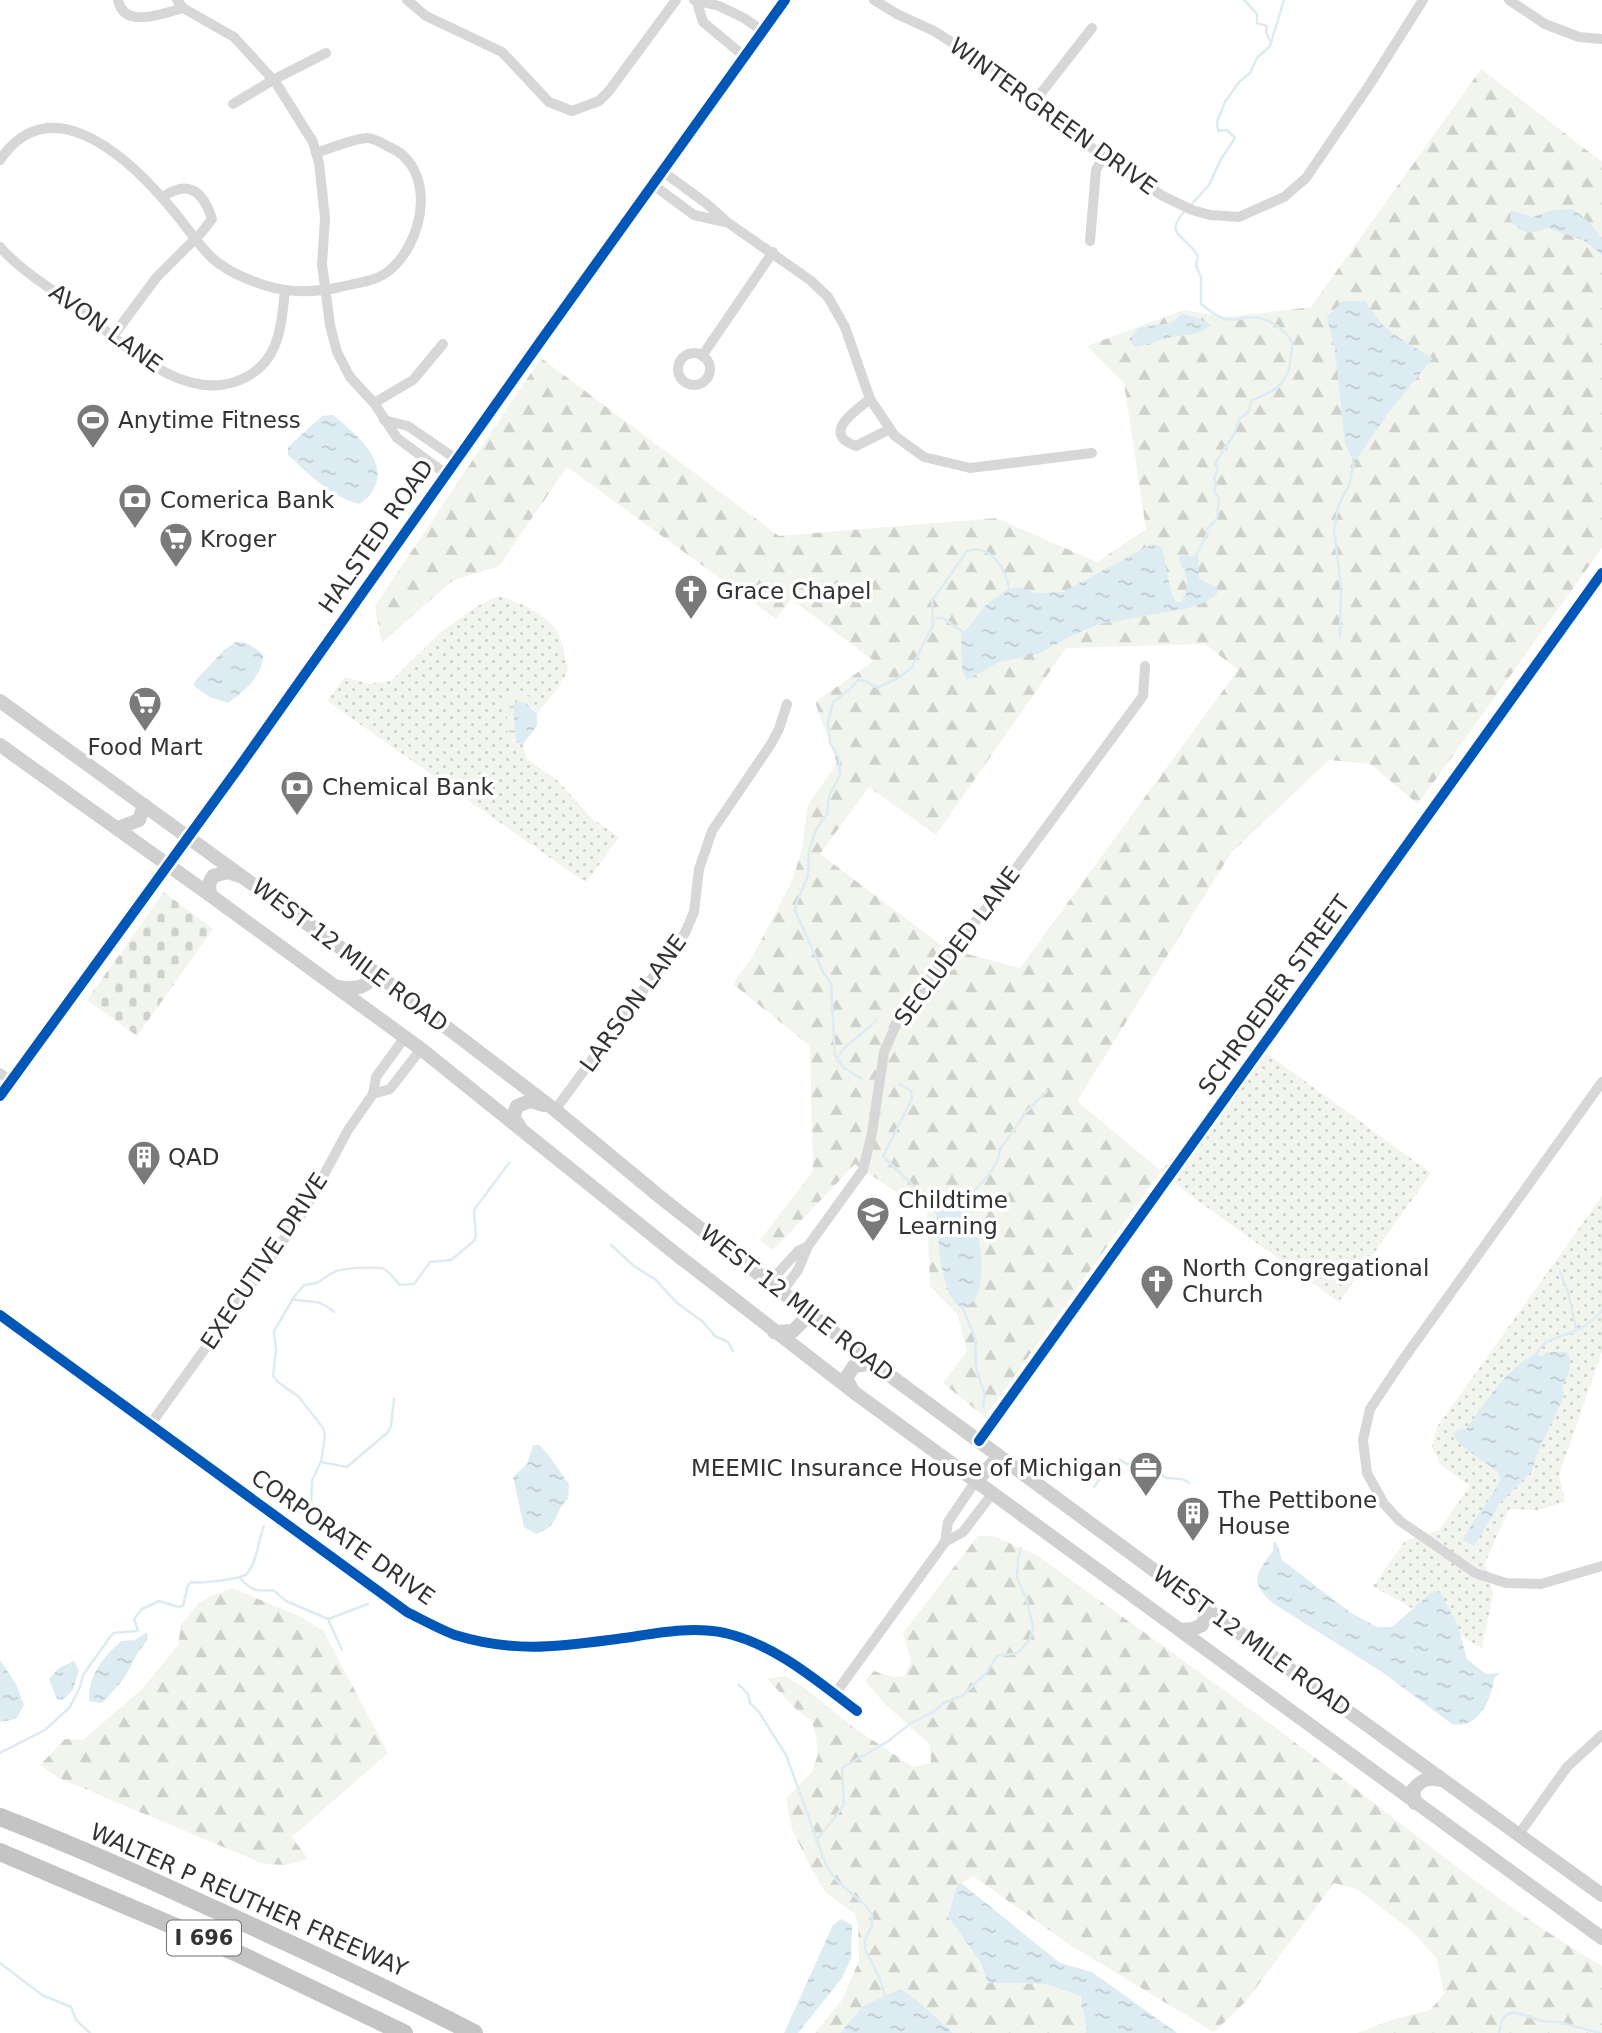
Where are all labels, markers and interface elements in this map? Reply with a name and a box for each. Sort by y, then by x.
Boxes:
street label: WINTERGREEN DRIVE [944,32,1162,200]
street label: AVON LANE [45,278,167,378]
sports icon: Anytime Fitness [74,401,112,450]
place label: Anytime Fitness [118,407,301,433]
street label: HALSTED ROAD [313,454,439,618]
bank icon: Comerica Bank [116,481,154,530]
place label: Comerica Bank [160,487,335,513]
supermarket icon: Kroger [157,520,195,569]
place label: Kroger [200,526,277,552]
church icon: Grace Chapel [672,572,710,621]
place label: Grace Chapel [716,578,871,604]
supermarket icon: Food Mart [126,684,164,733]
place label: Food Mart [88,734,202,760]
bank icon: Chemical Bank [278,768,316,817]
place label: Chemical Bank [322,774,494,800]
street label: SECLUDED LANE [889,862,1025,1030]
street label: WEST 12 MILE ROAD [247,873,453,1037]
street label: SCHROEDER STREET [1193,890,1356,1100]
street label: LARSON LANE [575,929,691,1077]
building icon: QAD [125,1138,163,1187]
place label: QAD [168,1144,220,1170]
street label: EXECUTIVE DRIVE [195,1168,333,1354]
place label: Childtime Learning [898,1187,1008,1239]
school or university icon: Childtime Learning [854,1194,892,1243]
street label: WEST 12 MILE ROAD [695,1219,899,1387]
place label: North Congregational Church [1182,1255,1429,1307]
church icon: North Congregational Church [1138,1262,1176,1311]
office icon: MEEMIC Insurance House of Michigan [1127,1449,1165,1498]
place label: MEEMIC Insurance House of Michigan [691,1455,1122,1481]
street label: CORPORATE DRIVE [246,1464,440,1610]
place label: The Pettibone House [1217,1487,1377,1539]
building icon: The Pettibone House [1174,1494,1212,1543]
street label: WEST 12 MILE ROAD [1148,1560,1356,1722]
street label: WALTER P REUTHER FREEWAY [86,1818,412,1982]
road number: I 696 [167,1920,241,1955]

